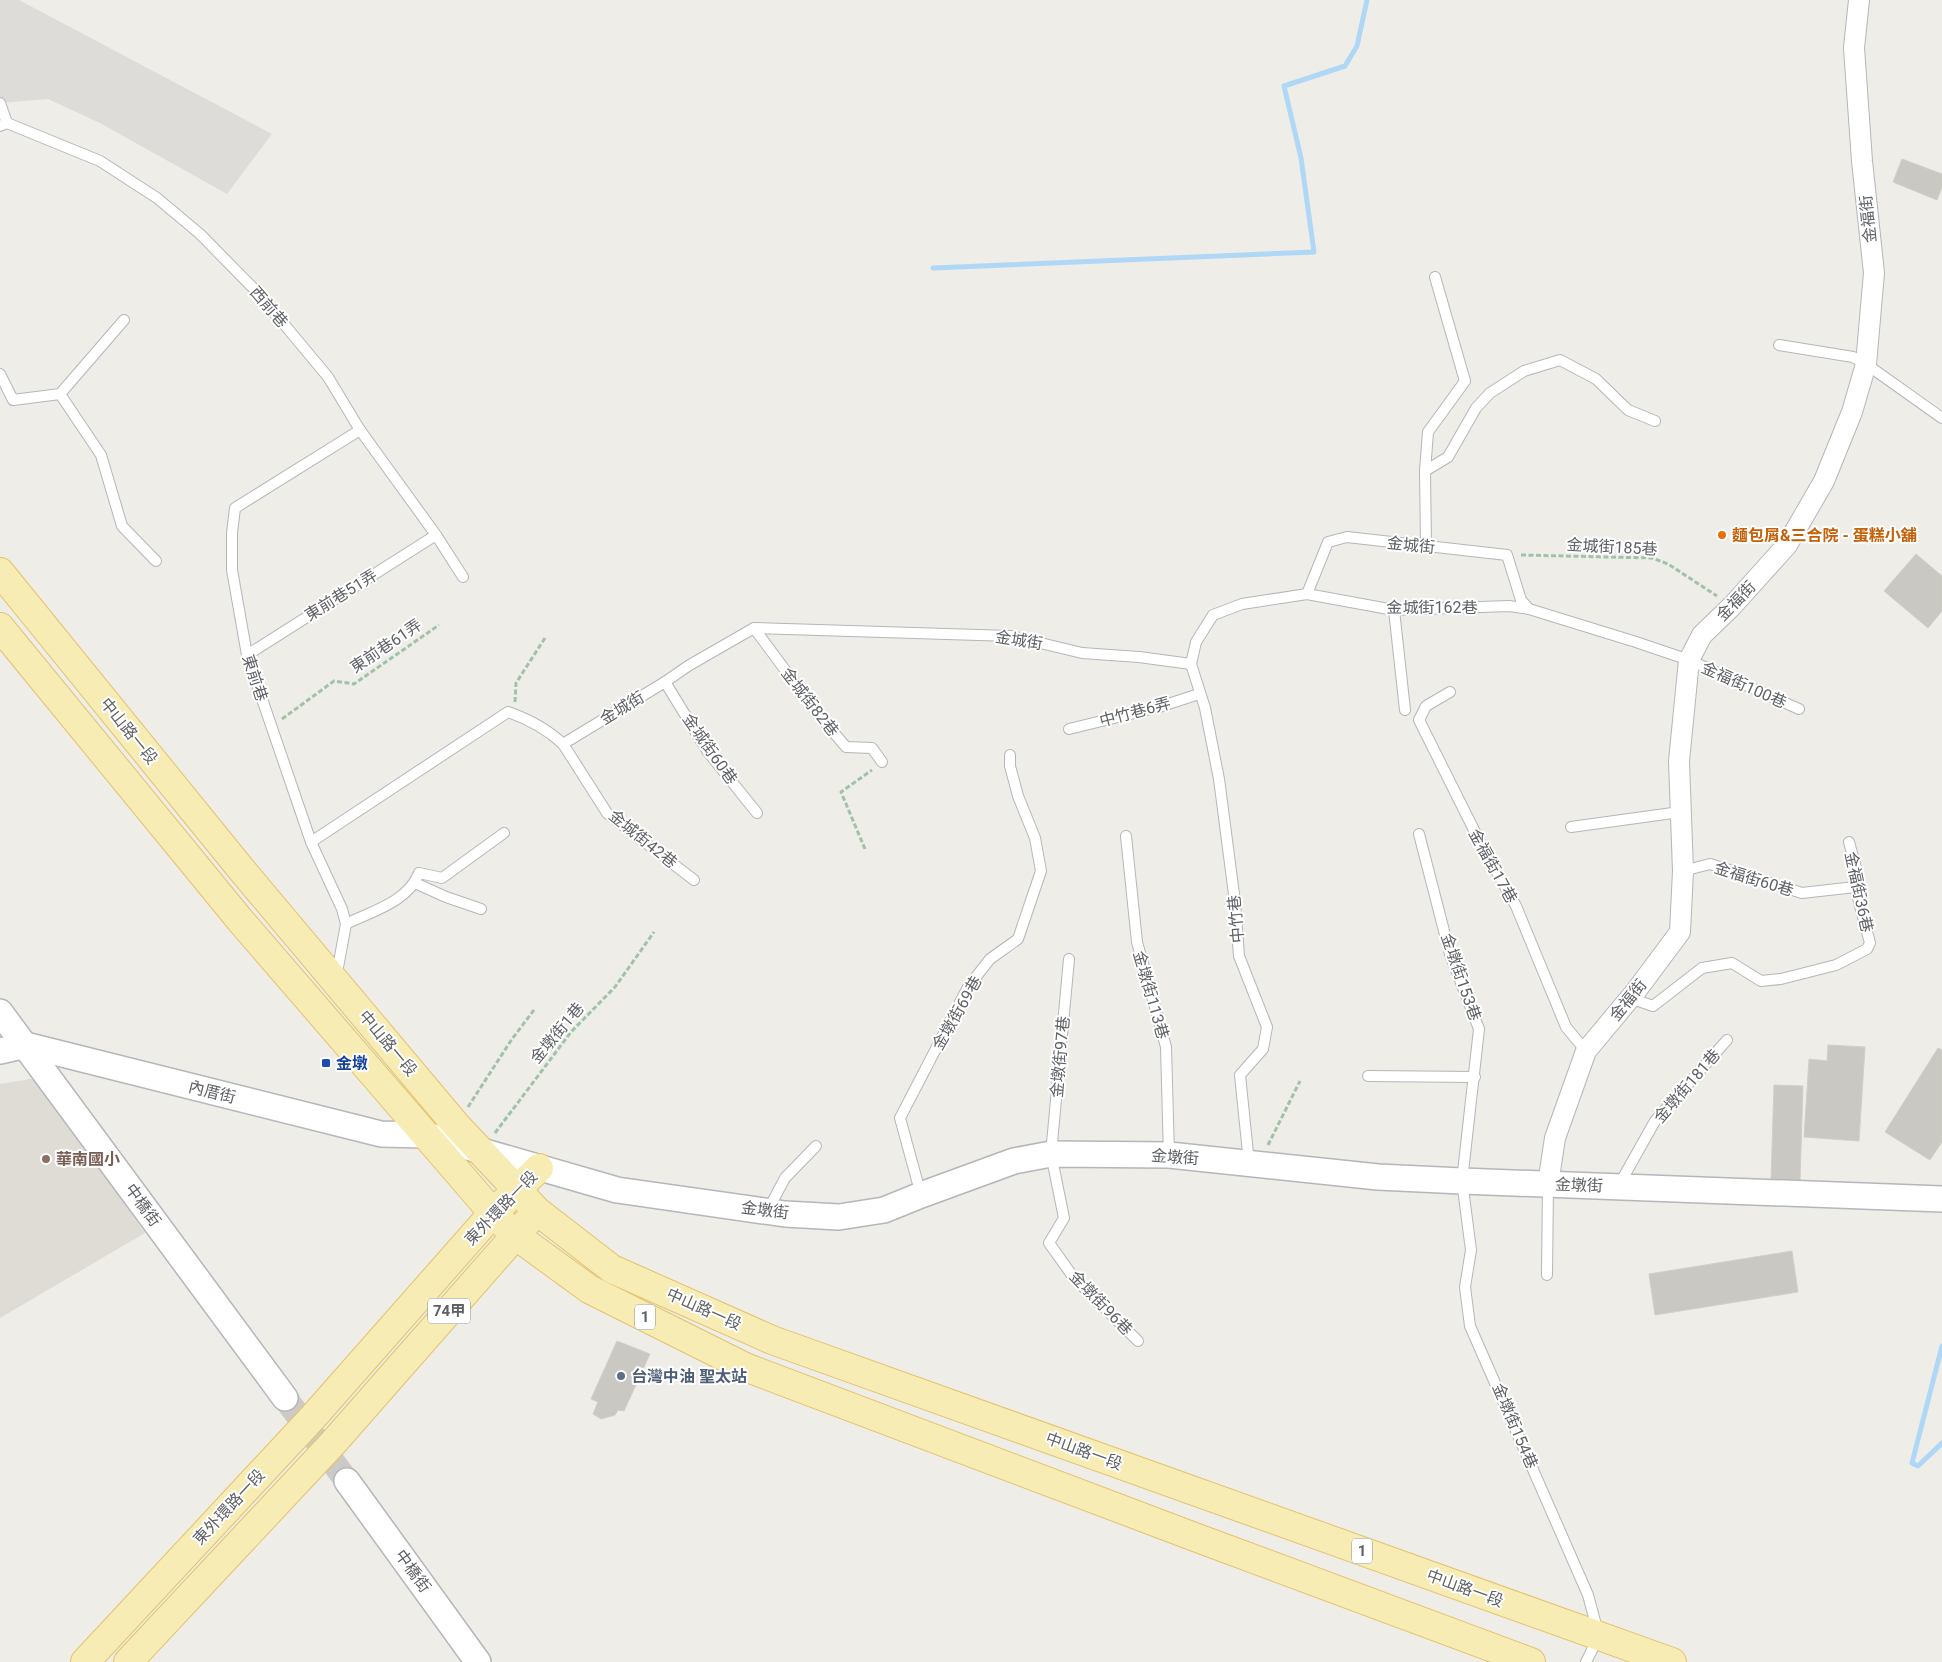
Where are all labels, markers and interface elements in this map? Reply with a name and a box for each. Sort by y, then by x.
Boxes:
street label: 金福街 [1856,194,1880,244]
street label: 西前巷 [246,283,292,331]
place label: 麵包屑&三合院 - 蛋糕小舖 [1732,526,1917,545]
marker: 麵包屑&三合院 - 蛋糕小舖 [1716,529,1728,541]
street label: 金城街 [1386,533,1436,557]
street label: 金城街185巷 [1566,535,1658,559]
street label: 東前巷51弄 [301,565,381,625]
street label: 金福街 [1712,577,1760,625]
street label: 金城街162巷 [1387,598,1477,617]
street label: 東前巷61弄 [347,615,425,677]
street label: 金城街 [994,627,1044,653]
street label: 東前巷 [239,652,271,704]
street label: 金福街100巷 [1699,658,1789,712]
street label: 金城街82巷 [777,664,843,740]
street label: 金城街 [597,687,647,729]
street label: 中竹巷6弄 [1097,693,1173,731]
street label: 中山路一段 [96,694,162,768]
street label: 金城街60巷 [679,710,741,788]
street label: 金城街42巷 [605,806,681,872]
street label: 金福街17巷 [1465,826,1521,906]
street label: 金福街36巷 [1841,850,1877,934]
street label: 金福街60巷 [1712,858,1796,900]
street label: 中竹巷 [1224,894,1248,944]
street label: 金墩街153巷 [1437,931,1485,1023]
street label: 金墩街113巷 [1129,949,1173,1041]
street label: 金墩街69巷 [928,973,986,1053]
street label: 金福街 [1606,975,1650,1025]
street label: 金墩街1巷 [526,999,588,1067]
street label: 中山路一段 [355,1006,421,1080]
street label: 金墩街97巷 [1047,1015,1073,1099]
street label: 金墩街181巷 [1650,1045,1724,1127]
place label: 金墩 [336,1054,368,1073]
marker: 金墩 [320,1057,332,1069]
street label: 內厝街 [186,1077,238,1107]
street label: 金墩街 [1150,1146,1200,1168]
place label: 華南國小 [56,1150,120,1169]
marker: 華南國小 [40,1153,52,1165]
street label: 東外環路一段 [461,1167,541,1249]
street label: 金墩街 [1555,1175,1603,1195]
street label: 中橋街 [121,1180,165,1230]
street label: 金墩街 [740,1198,790,1222]
street label: 金墩街96巷 [1066,1267,1136,1339]
street label: 中山路一段 [664,1284,744,1334]
road number: 74甲 [428,1298,470,1324]
road number: 1 [635,1304,655,1330]
place label: 台灣中油 聖太站 [631,1367,747,1386]
marker: 台灣中油 聖太站 [615,1370,627,1382]
street label: 金墩街154巷 [1488,1380,1542,1472]
street label: 中山路一段 [1043,1428,1125,1474]
street label: 東外環路一段 [189,1465,269,1549]
road number: 1 [1352,1538,1372,1564]
street label: 中橋街 [391,1546,435,1596]
street label: 中山路一段 [1424,1565,1506,1611]

